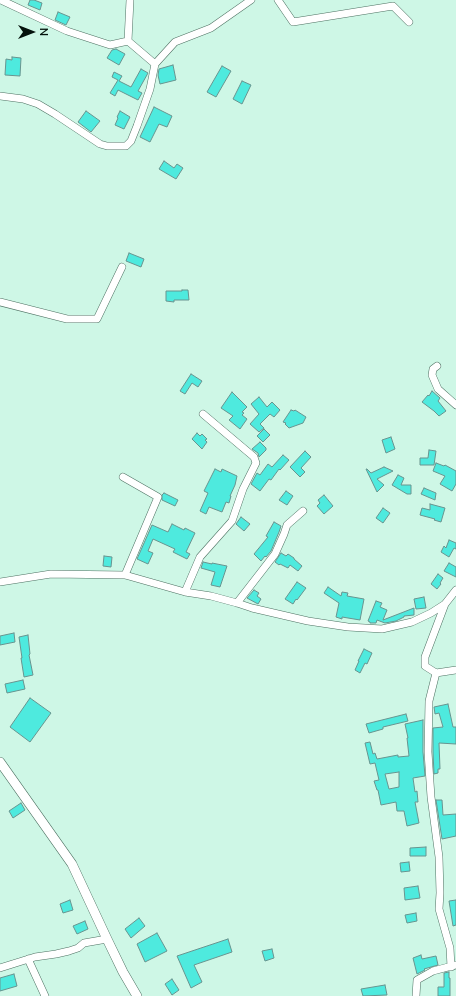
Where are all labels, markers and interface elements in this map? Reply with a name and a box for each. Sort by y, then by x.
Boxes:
north arrow [12,12,52,52]
text: N [37,28,51,36]

